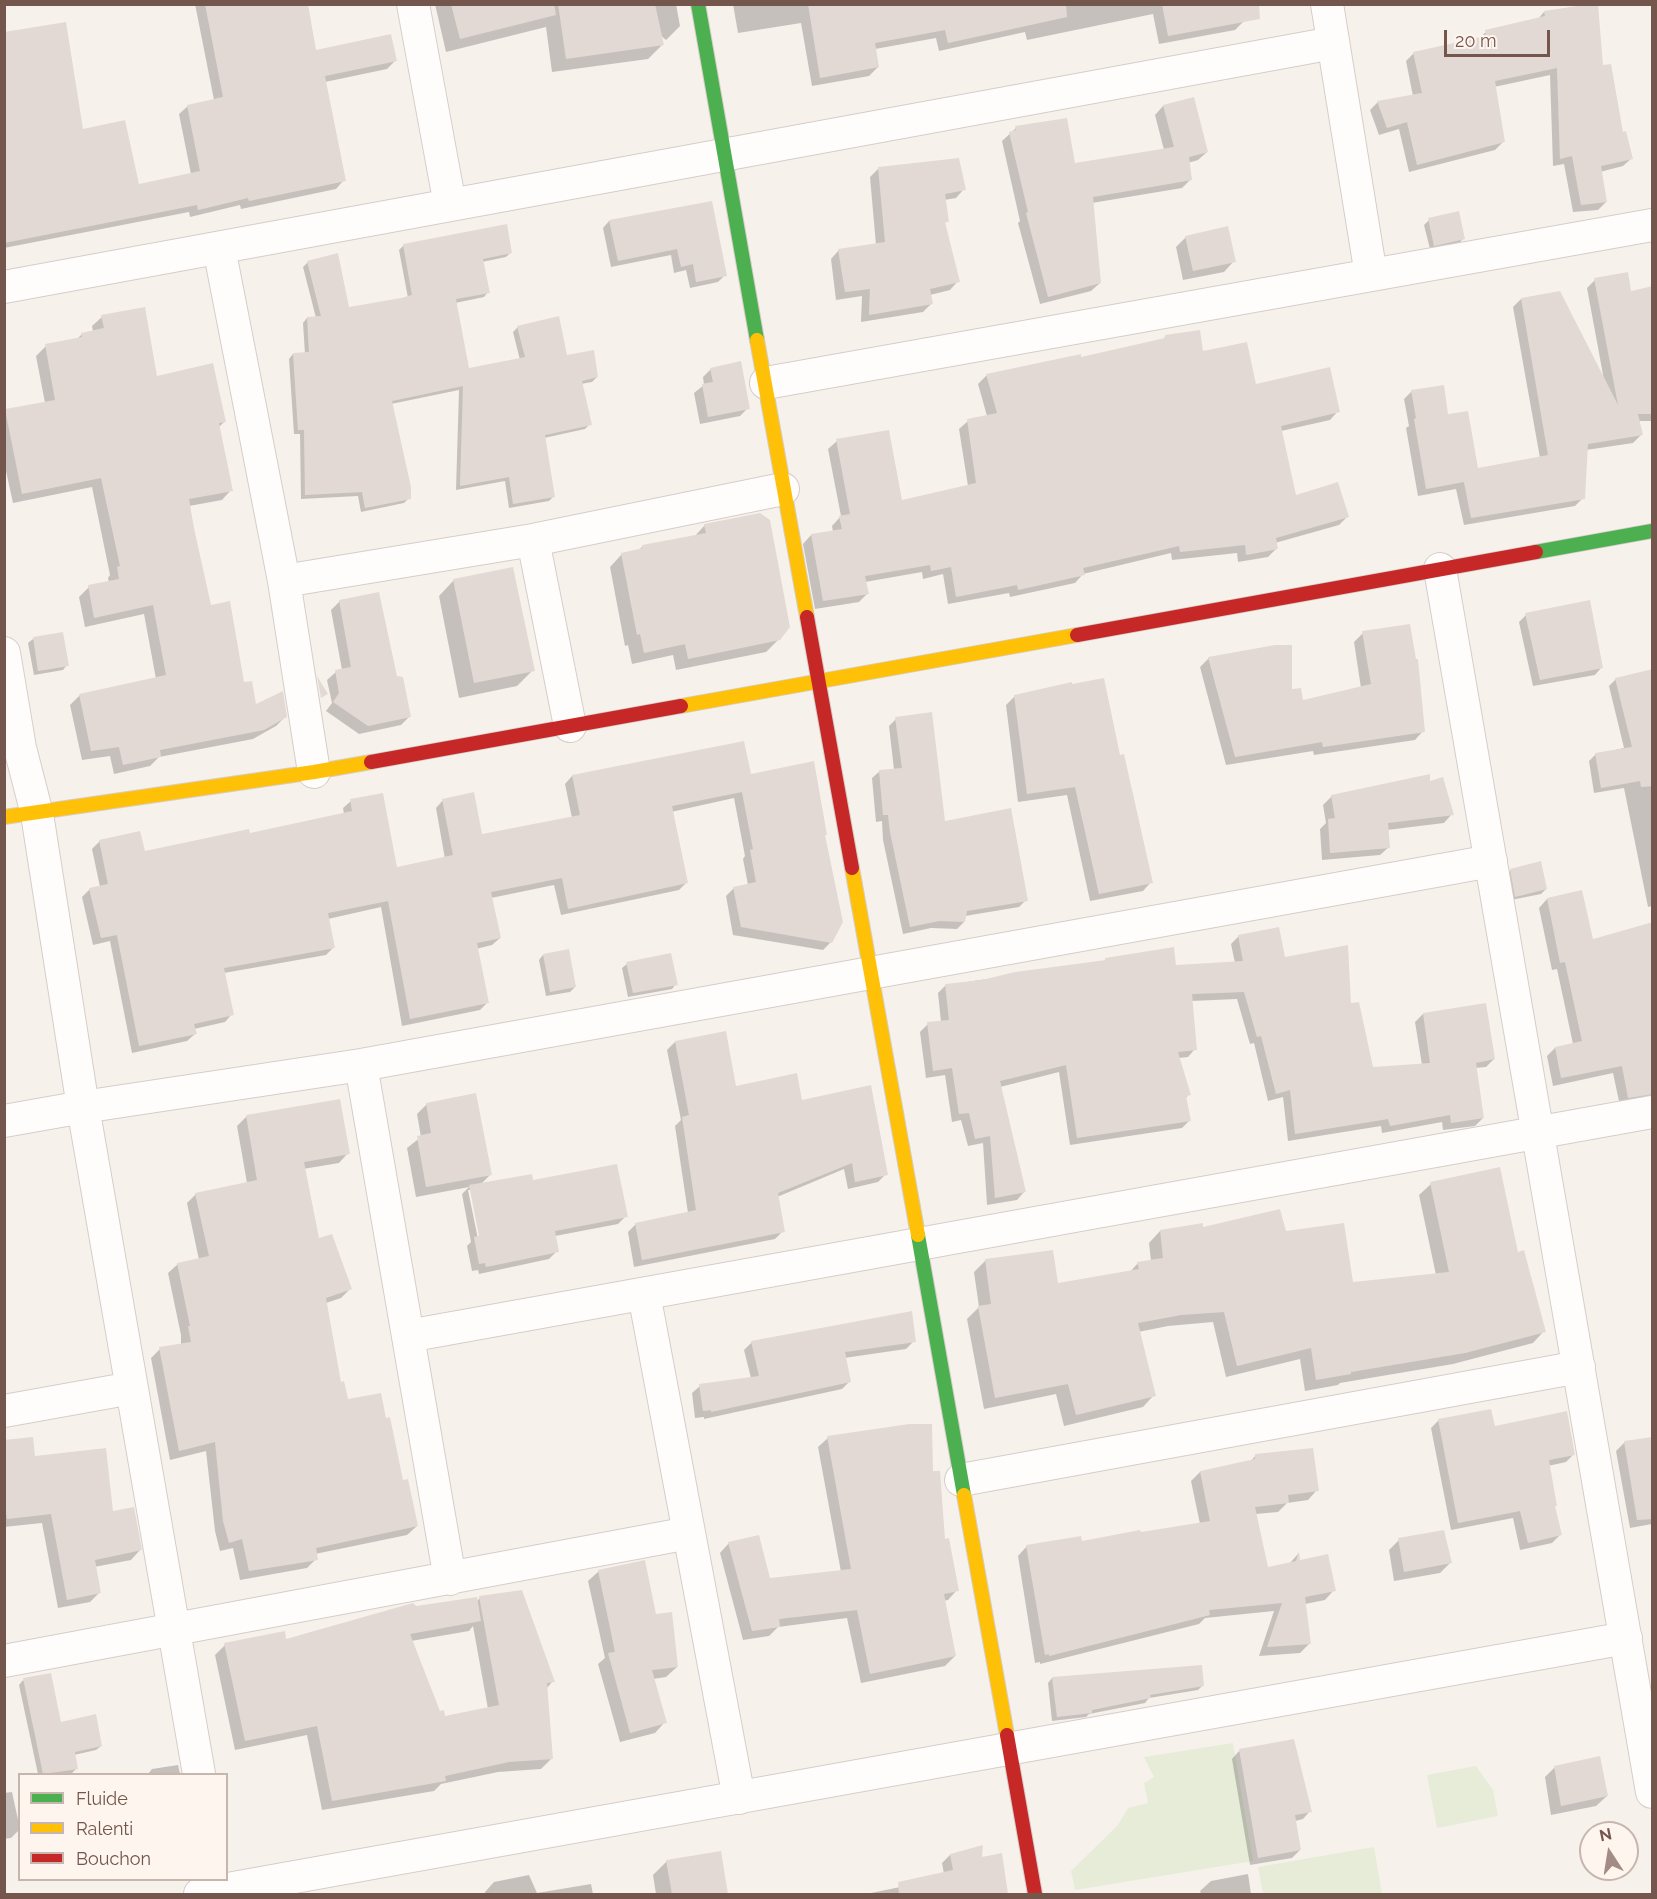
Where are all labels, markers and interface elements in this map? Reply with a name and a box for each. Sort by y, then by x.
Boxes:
scale bar [1447,18,1554,56]
text: 20 m [1455,30,1497,51]
legend [18,1773,228,1881]
text: Fluide [76,1788,128,1809]
text: Ralenti [76,1818,133,1839]
north arrow [1579,1821,1639,1881]
text: N [1598,1824,1614,1845]
text: Bouchon [76,1848,151,1869]

